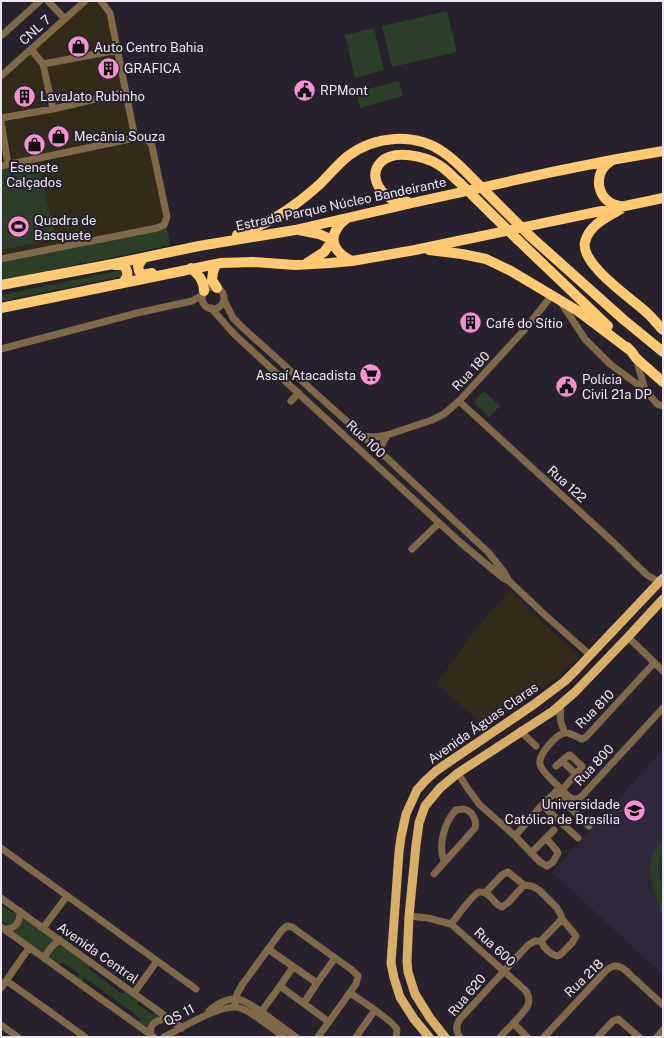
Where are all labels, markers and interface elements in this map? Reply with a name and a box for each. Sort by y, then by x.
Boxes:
street label: CNL 7 [16,12,54,48]
shop icon: Auto Centro Bahia [66,34,92,60]
place label: Auto Centro Bahia [94,40,204,55]
building icon: GRAFICA [96,55,122,81]
place label: GRAFICA [124,61,181,76]
public building icon: RPMont [292,77,318,103]
building icon: LavaJato Rubinho [12,83,38,109]
place label: RPMont [320,83,368,98]
place label: LavaJato Rubinho [40,89,145,104]
shop icon: Mecânia Souza [45,123,71,149]
place label: Mecânia Souza [74,129,165,144]
shop icon: Esenete Calçados [21,132,47,158]
place label: Esenete Calçados [6,160,62,190]
street label: Estrada Parque Núcleo Bandeirante [234,174,448,234]
place label: Quadra de Basquete [34,213,96,243]
sports icon: Quadra de Basquete [6,214,32,240]
building icon: Café do Sítio [457,310,483,336]
place label: Café do Sítio [486,316,563,331]
street label: Rua 180 [449,348,493,394]
supermarket icon: Assaí Atacadista [358,362,384,388]
place label: Assaí Atacadista [256,368,356,383]
place label: Polícia Civil 21a DP [582,372,652,402]
public building icon: Polícia Civil 21a DP [553,373,579,399]
street label: Rua 100 [343,417,389,461]
street label: Rua 122 [544,463,590,506]
street label: Avenida Águas Claras [425,678,541,767]
street label: Rua 810 [573,687,617,731]
street label: Rua 800 [571,741,617,789]
place label: Universidade Católica de Brasília [505,797,620,827]
school or university icon: Universidade Católica de Brasília [622,798,648,824]
street label: Avenida Central [55,919,142,987]
street label: Rua 600 [471,925,519,969]
street label: Rua 218 [562,956,606,1000]
street label: Rua 620 [445,971,489,1019]
street label: QS 11 [161,1001,197,1029]

